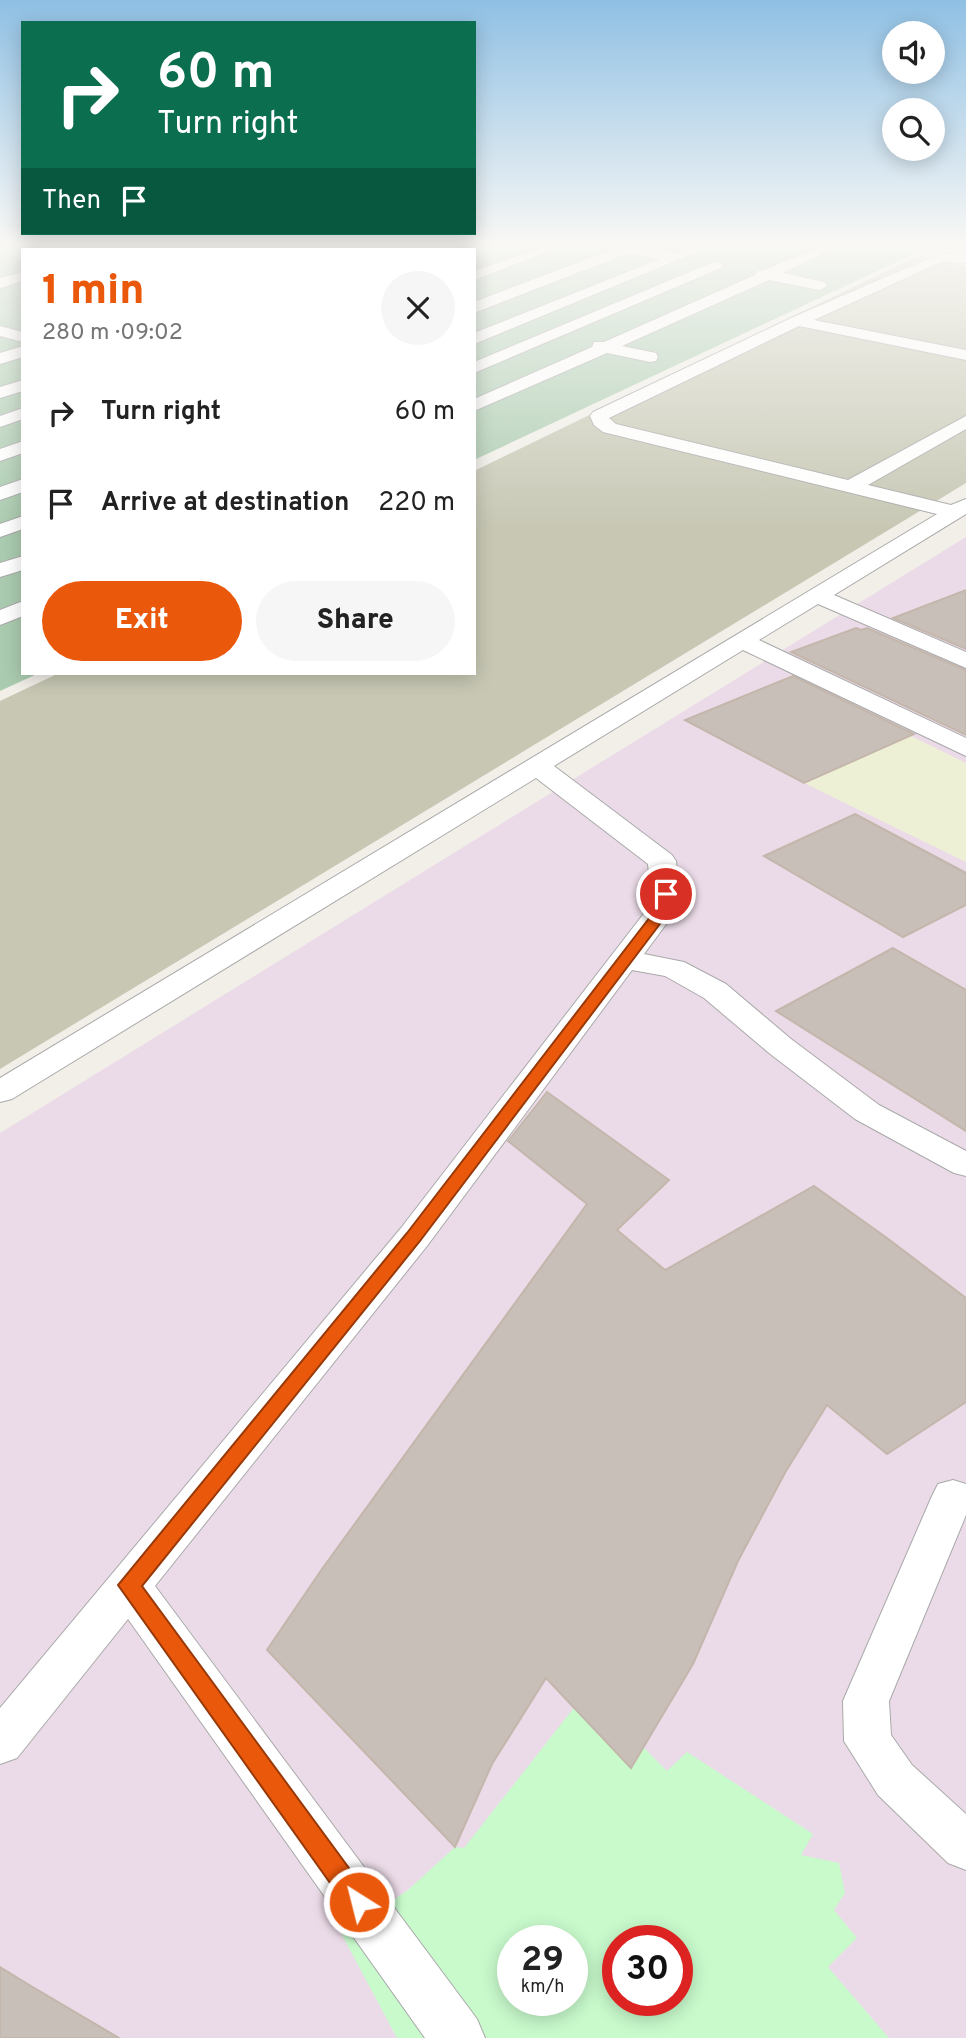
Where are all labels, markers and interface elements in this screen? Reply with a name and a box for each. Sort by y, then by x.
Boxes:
map controls [882,21,945,161]
button: sound [882,21,945,84]
text: 60 m [157,44,275,106]
icon: right [42,49,133,140]
button: search [882,98,945,161]
text: Turn right [157,105,299,145]
icon: arrive [115,182,153,220]
text: Then [42,185,101,218]
text: 1 min [42,266,145,319]
button: close [381,271,455,345]
text: 280 m · 09:02 [42,319,183,348]
icon: right [42,394,80,432]
text: Turn right [101,396,221,429]
text: 60 m [395,396,455,429]
icon: arrive [42,485,80,523]
text: Arrive at destination [101,487,349,520]
text: 220 m [378,487,455,520]
button: Exit [42,581,242,661]
button: Share [256,581,455,661]
pin [636,864,696,924]
icon: arrive [647,875,685,913]
position arrow [322,1865,396,1939]
speed limit sign: 30 [602,1925,693,2016]
text: 29 [521,1939,564,1983]
text: km/h [521,1976,564,1999]

